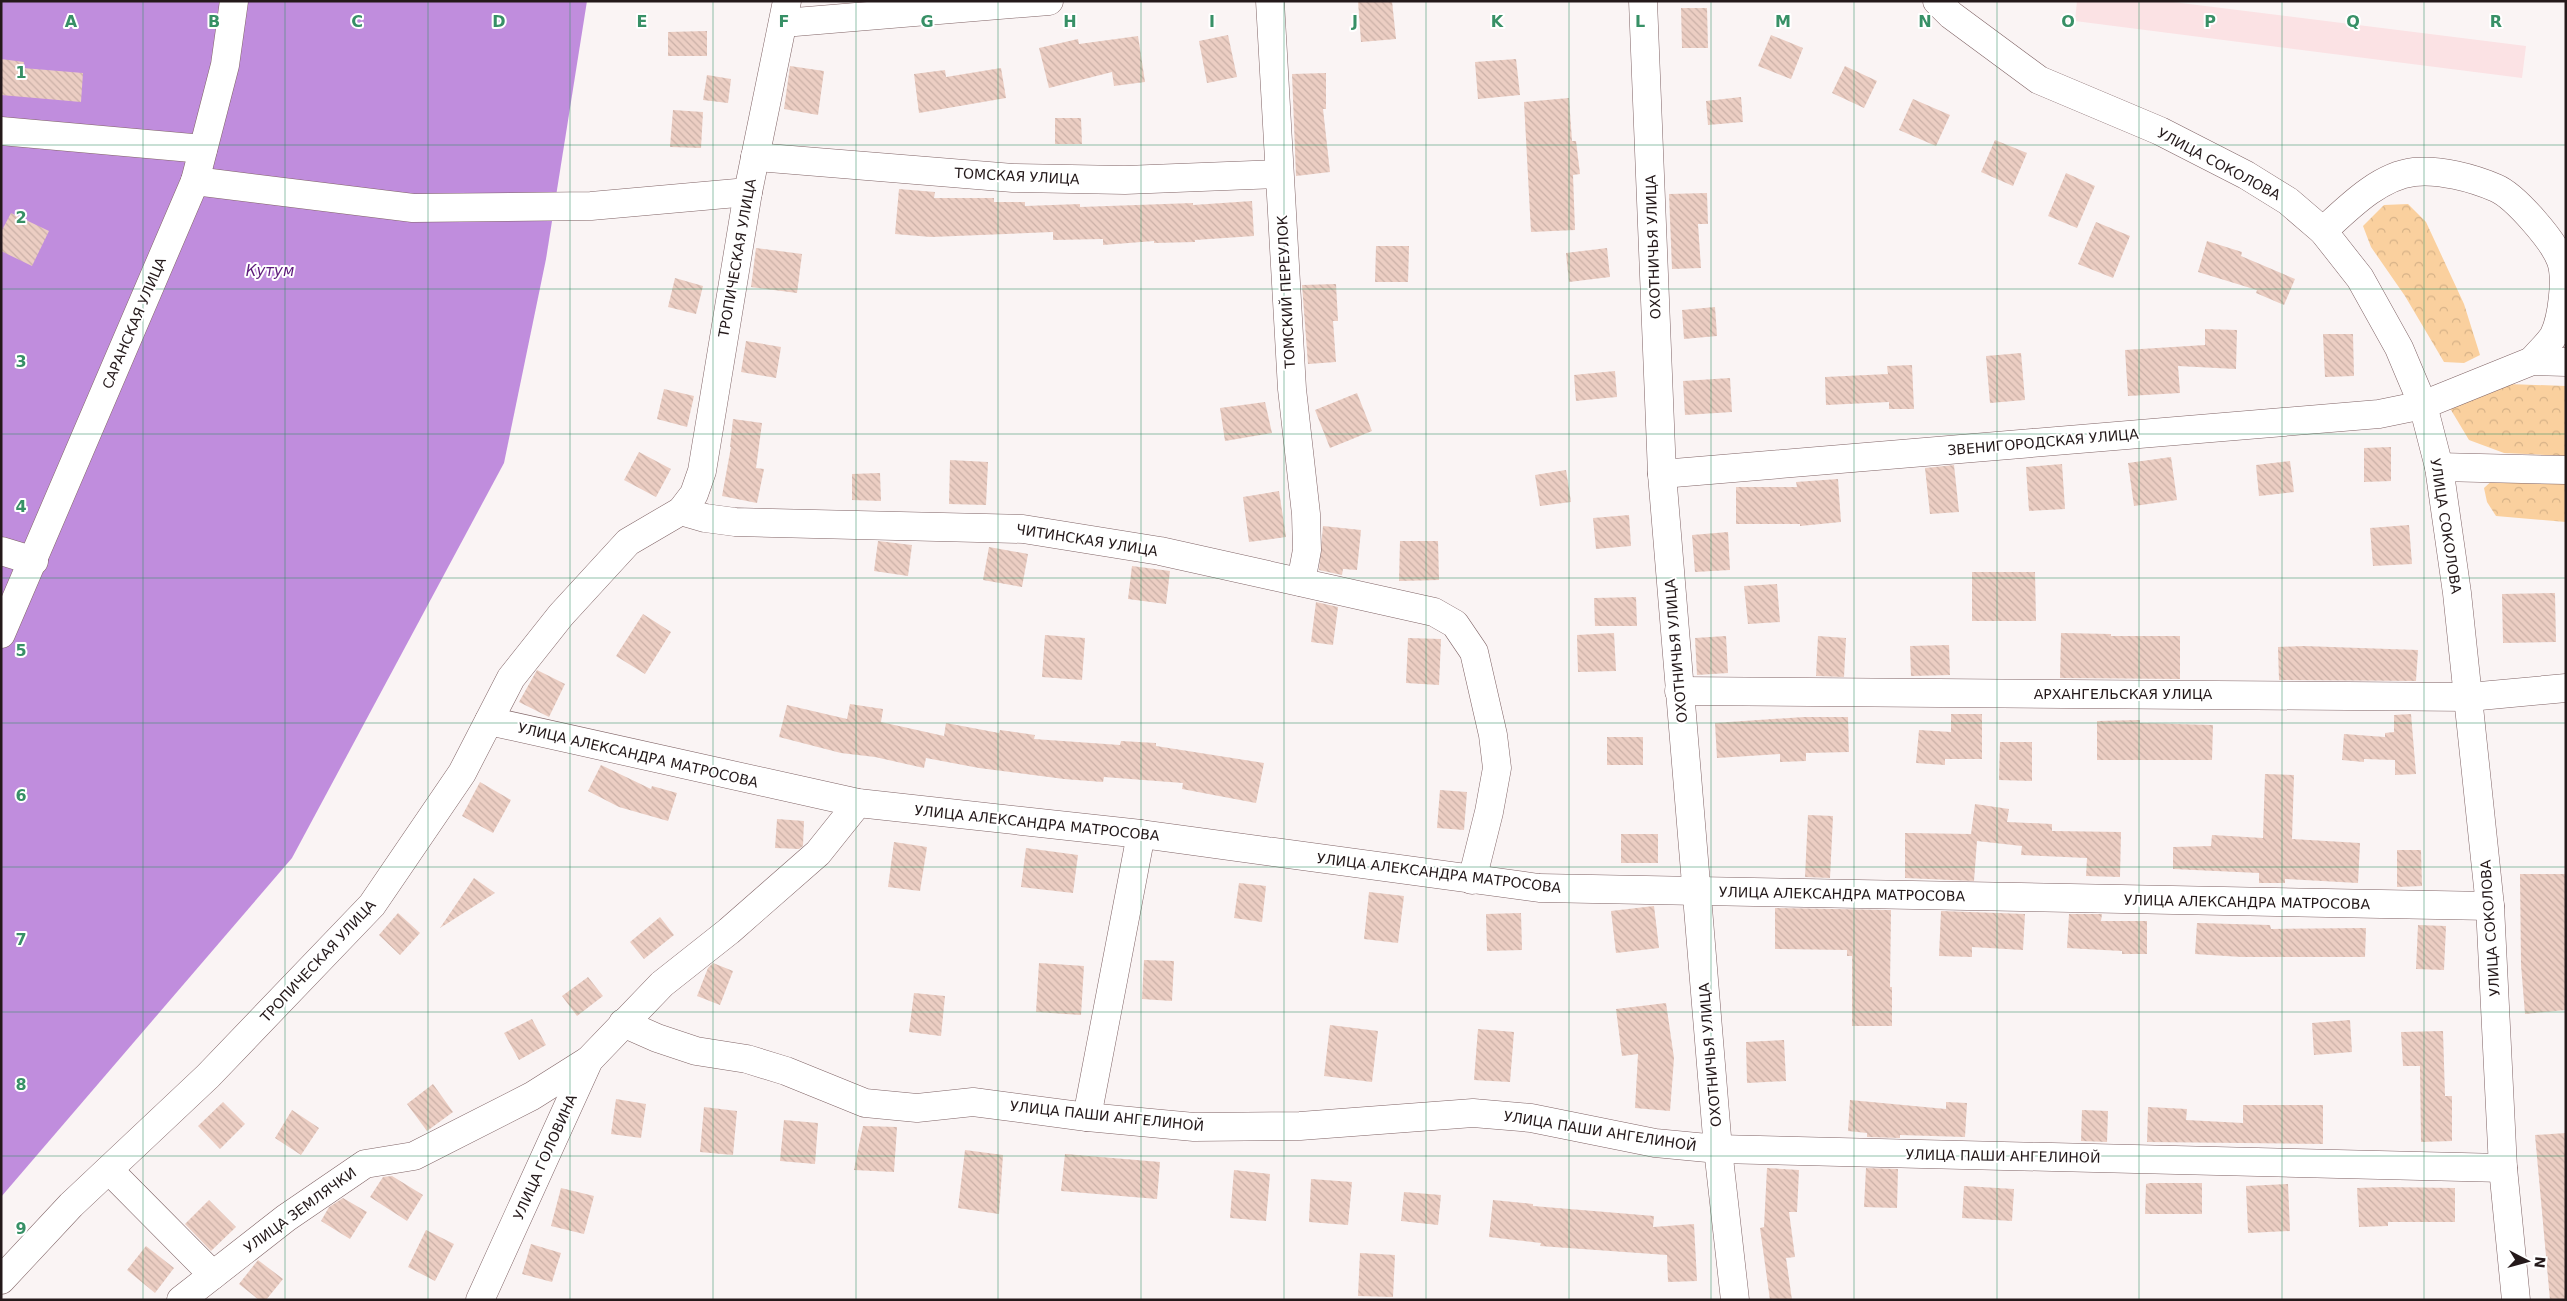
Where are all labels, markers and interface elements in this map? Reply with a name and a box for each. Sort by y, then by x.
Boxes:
text: A [65,12,78,31]
text: B [208,12,220,31]
text: C [351,12,363,31]
text: D [492,12,506,31]
text: E [637,12,647,31]
text: F [779,12,789,31]
text: G [920,12,934,31]
text: H [1063,12,1077,31]
text: I [1209,12,1215,31]
text: J [1351,12,1358,31]
text: K [1491,12,1504,31]
text: L [1635,12,1645,31]
text: M [1775,12,1791,31]
text: N [1918,12,1932,31]
text: O [2061,12,2075,31]
text: P [2204,12,2216,31]
text: Q [2346,12,2360,31]
text: R [2490,12,2502,31]
text: 1 [15,63,27,82]
street label: УЛИЦА СОКОЛОВА [2155,125,2284,203]
street label: ТОМСКАЯ УЛИЦА [953,165,1080,187]
street label: ОХОТНИЧЬЯ УЛИЦА [1642,174,1664,320]
street label: ТРОПИЧЕСКАЯ УЛИЦА [715,177,759,340]
text: 2 [15,208,27,227]
street label: ТОМСКИЙ ПЕРЕУЛОК [1273,215,1298,370]
street label: САРАНСКАЯ УЛИЦА [99,254,169,391]
water label: Кутум [246,262,294,280]
text: 3 [15,352,27,371]
street label: ЗВЕНИГОРОДСКАЯ УЛИЦА [1947,426,2140,458]
street label: УЛИЦА СОКОЛОВА [2427,457,2465,595]
text: 4 [15,497,27,516]
street label: ЧИТИНСКАЯ УЛИЦА [1015,521,1159,559]
street label: ОХОТНИЧЬЯ УЛИЦА [1662,578,1690,724]
text: 5 [15,641,27,660]
street label: АРХАНГЕЛЬСКАЯ УЛИЦА [2034,686,2213,702]
street label: УЛИЦА АЛЕКСАНДРА МАТРОСОВА [516,720,760,791]
text: 6 [15,786,27,805]
street label: УЛИЦА АЛЕКСАНДРА МАТРОСОВА [914,802,1161,844]
street label: УЛИЦА АЛЕКСАНДРА МАТРОСОВА [1316,850,1563,896]
street label: УЛИЦА СОКОЛОВА [2477,859,2503,997]
street label: УЛИЦА АЛЕКСАНДРА МАТРОСОВА [1719,884,1966,904]
street label: УЛИЦА АЛЕКСАНДРА МАТРОСОВА [2124,892,2371,912]
street label: ТРОПИЧЕСКАЯ УЛИЦА [257,896,379,1026]
text: 7 [15,930,27,949]
street label: ОХОТНИЧЬЯ УЛИЦА [1696,982,1724,1128]
text: 8 [15,1075,27,1094]
street label: УЛИЦА ГОЛОВИНА [510,1091,580,1222]
street label: УЛИЦА ПАШИ АНГЕЛИНОЙ [1009,1097,1205,1134]
street label: УЛИЦА ПАШИ АНГЕЛИНОЙ [1502,1107,1698,1154]
street label: УЛИЦА ПАШИ АНГЕЛИНОЙ [1905,1145,2101,1166]
street label: УЛИЦА ЗЕМЛЯЧКИ [241,1164,359,1256]
text: 9 [15,1219,27,1238]
north arrow [2502,1236,2552,1286]
text: N [2531,1256,2548,1269]

